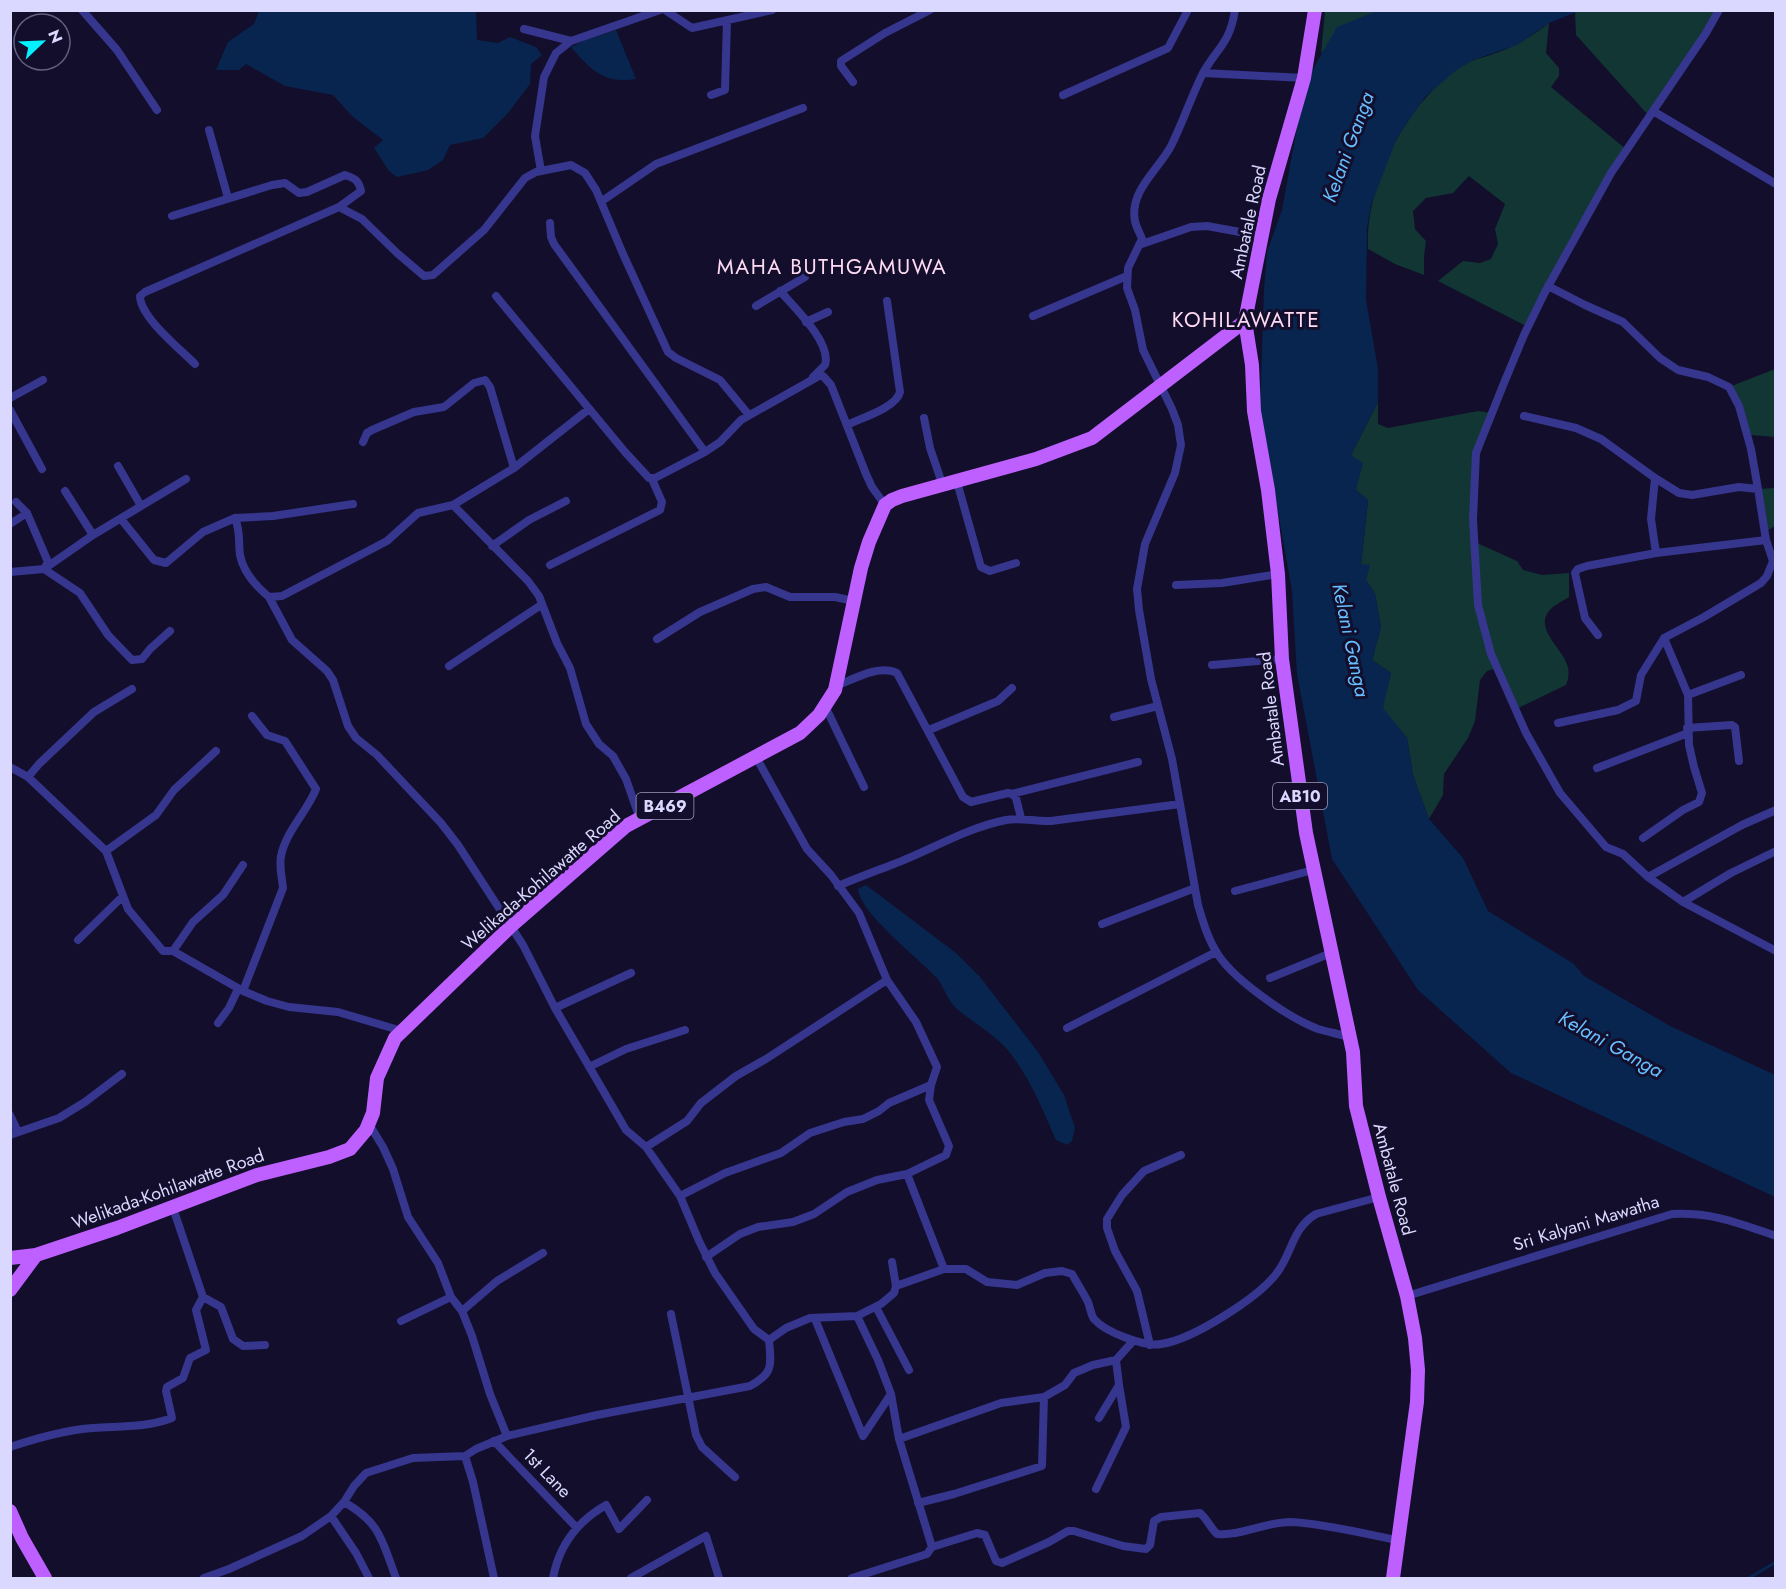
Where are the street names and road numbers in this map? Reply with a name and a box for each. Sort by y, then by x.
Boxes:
street label: Ambatale Road [1223,163,1273,281]
street label: Ambatale Road [1251,650,1291,768]
road number: AB10 [1273,783,1327,809]
road number: B469 [636,793,694,819]
street label: Welikada-Kohilawatte Road [456,804,626,956]
street label: Ambatale Road [1367,1120,1421,1238]
street label: Welikada-Kohilawatte Road [68,1142,268,1236]
street label: Sri Kalyani Mawatha [1510,1188,1662,1258]
street label: 1st Lane [517,1442,577,1504]

